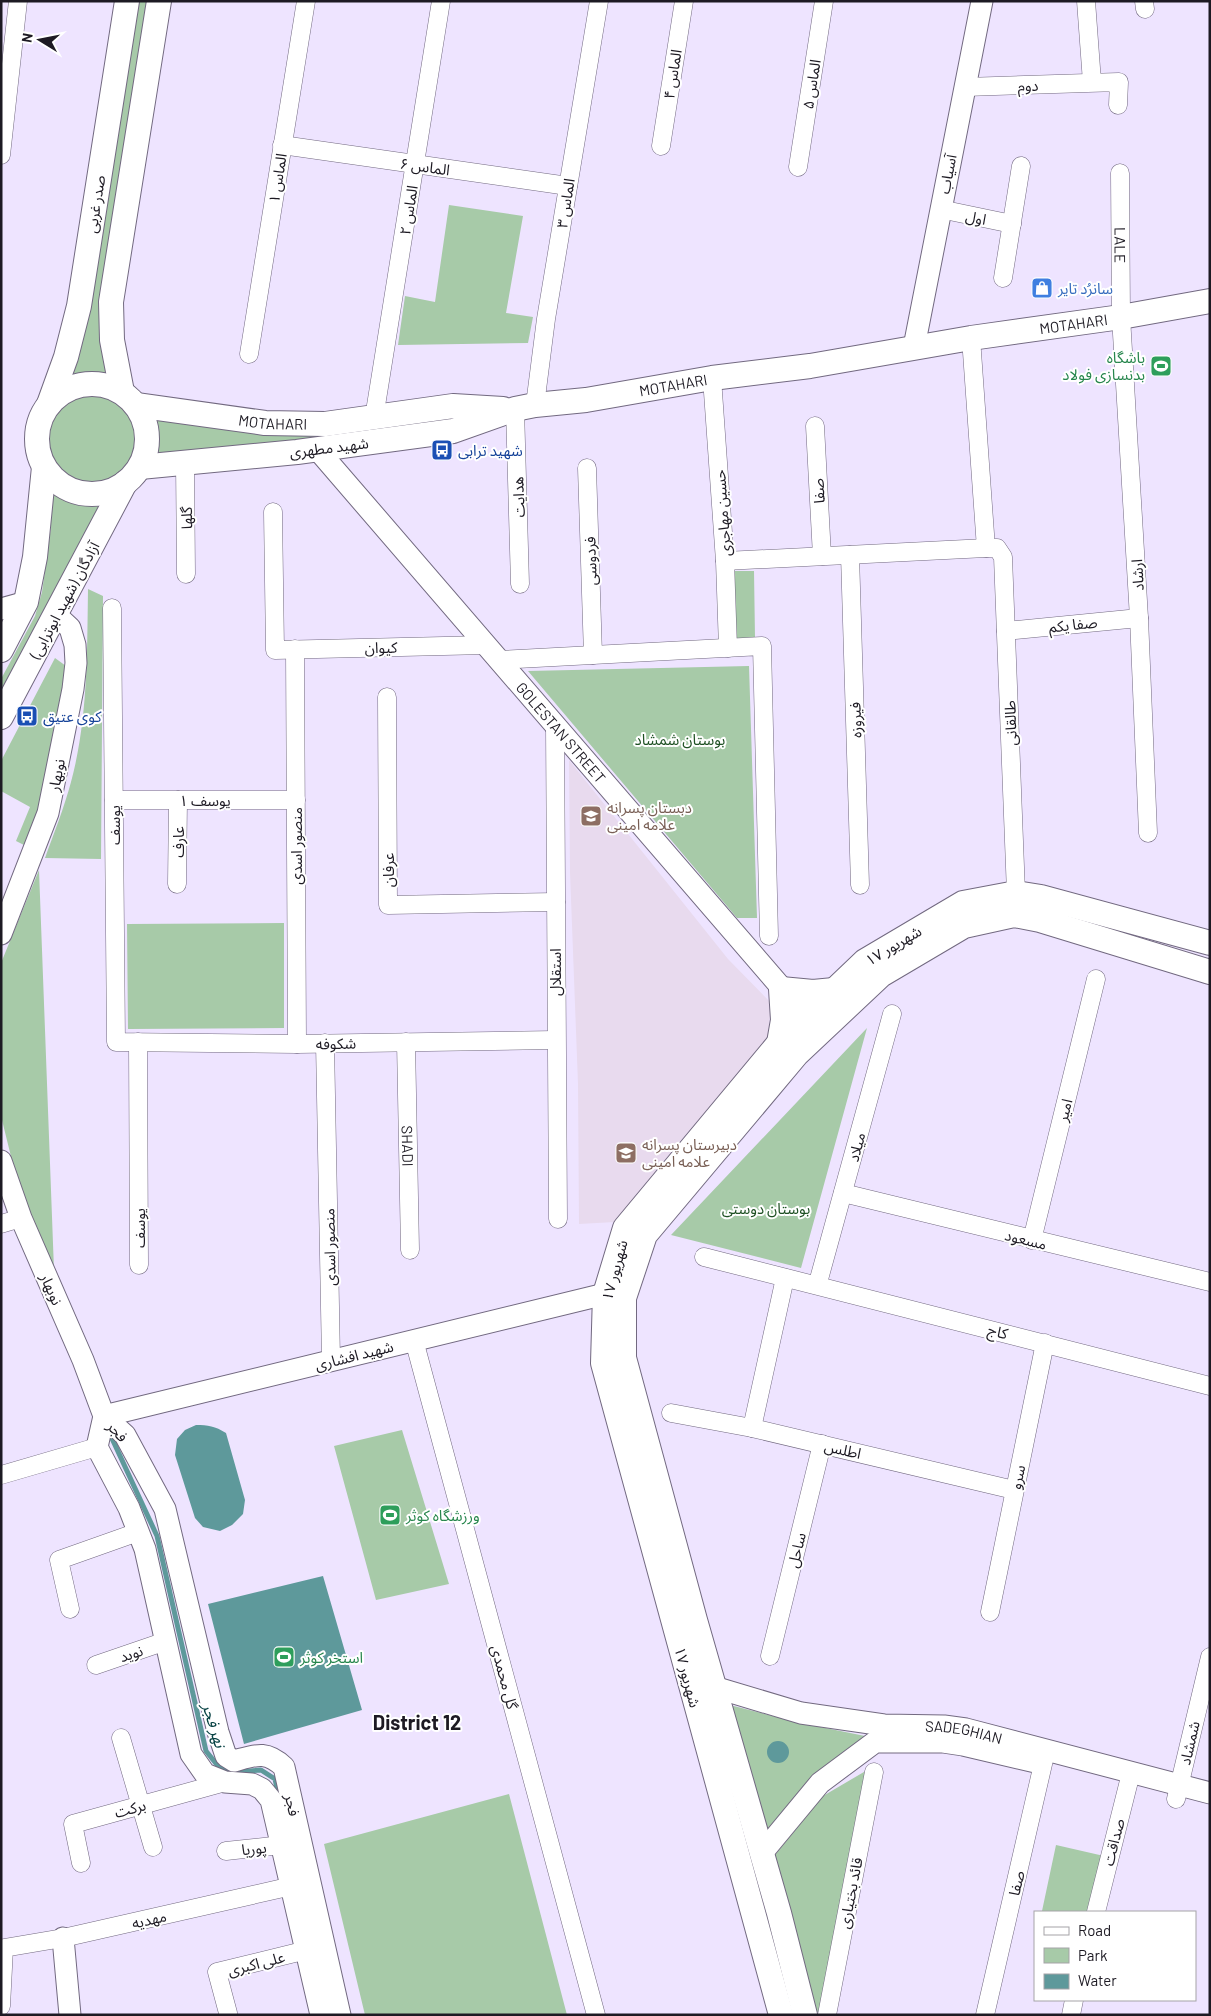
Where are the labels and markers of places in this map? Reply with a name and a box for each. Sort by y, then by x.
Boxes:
shop icon: سانرُد تایر [1030,276,1054,300]
place label: سانرُد تایر [1057,279,1113,298]
place label: باشگاه بدنسازی فولاد [1062,348,1145,384]
sports icon: باشگاه بدنسازی فولاد [1149,354,1173,378]
bus stop icon: شهید ترابی [430,438,454,462]
place label: شهید ترابی [458,441,523,460]
bus stop icon: کوی عتیق [15,704,39,728]
place label: کوی عتیق [43,707,102,727]
place label: دبستان پسرانه علامه امینی [607,798,692,834]
school or university icon: دبستان پسرانه علامه امینی [579,804,603,828]
place label: دبیرستان پسرانه علامه امینی [642,1135,737,1171]
school or university icon: دبیرستان پسرانه علامه امینی [614,1141,638,1165]
sports icon: ورزشگاه کوثر [378,1503,402,1527]
place label: ورزشگاه کوثر [405,1506,480,1525]
sports icon: استخر کوثر [272,1645,296,1669]
place label: استخر کوثر [299,1648,363,1667]

